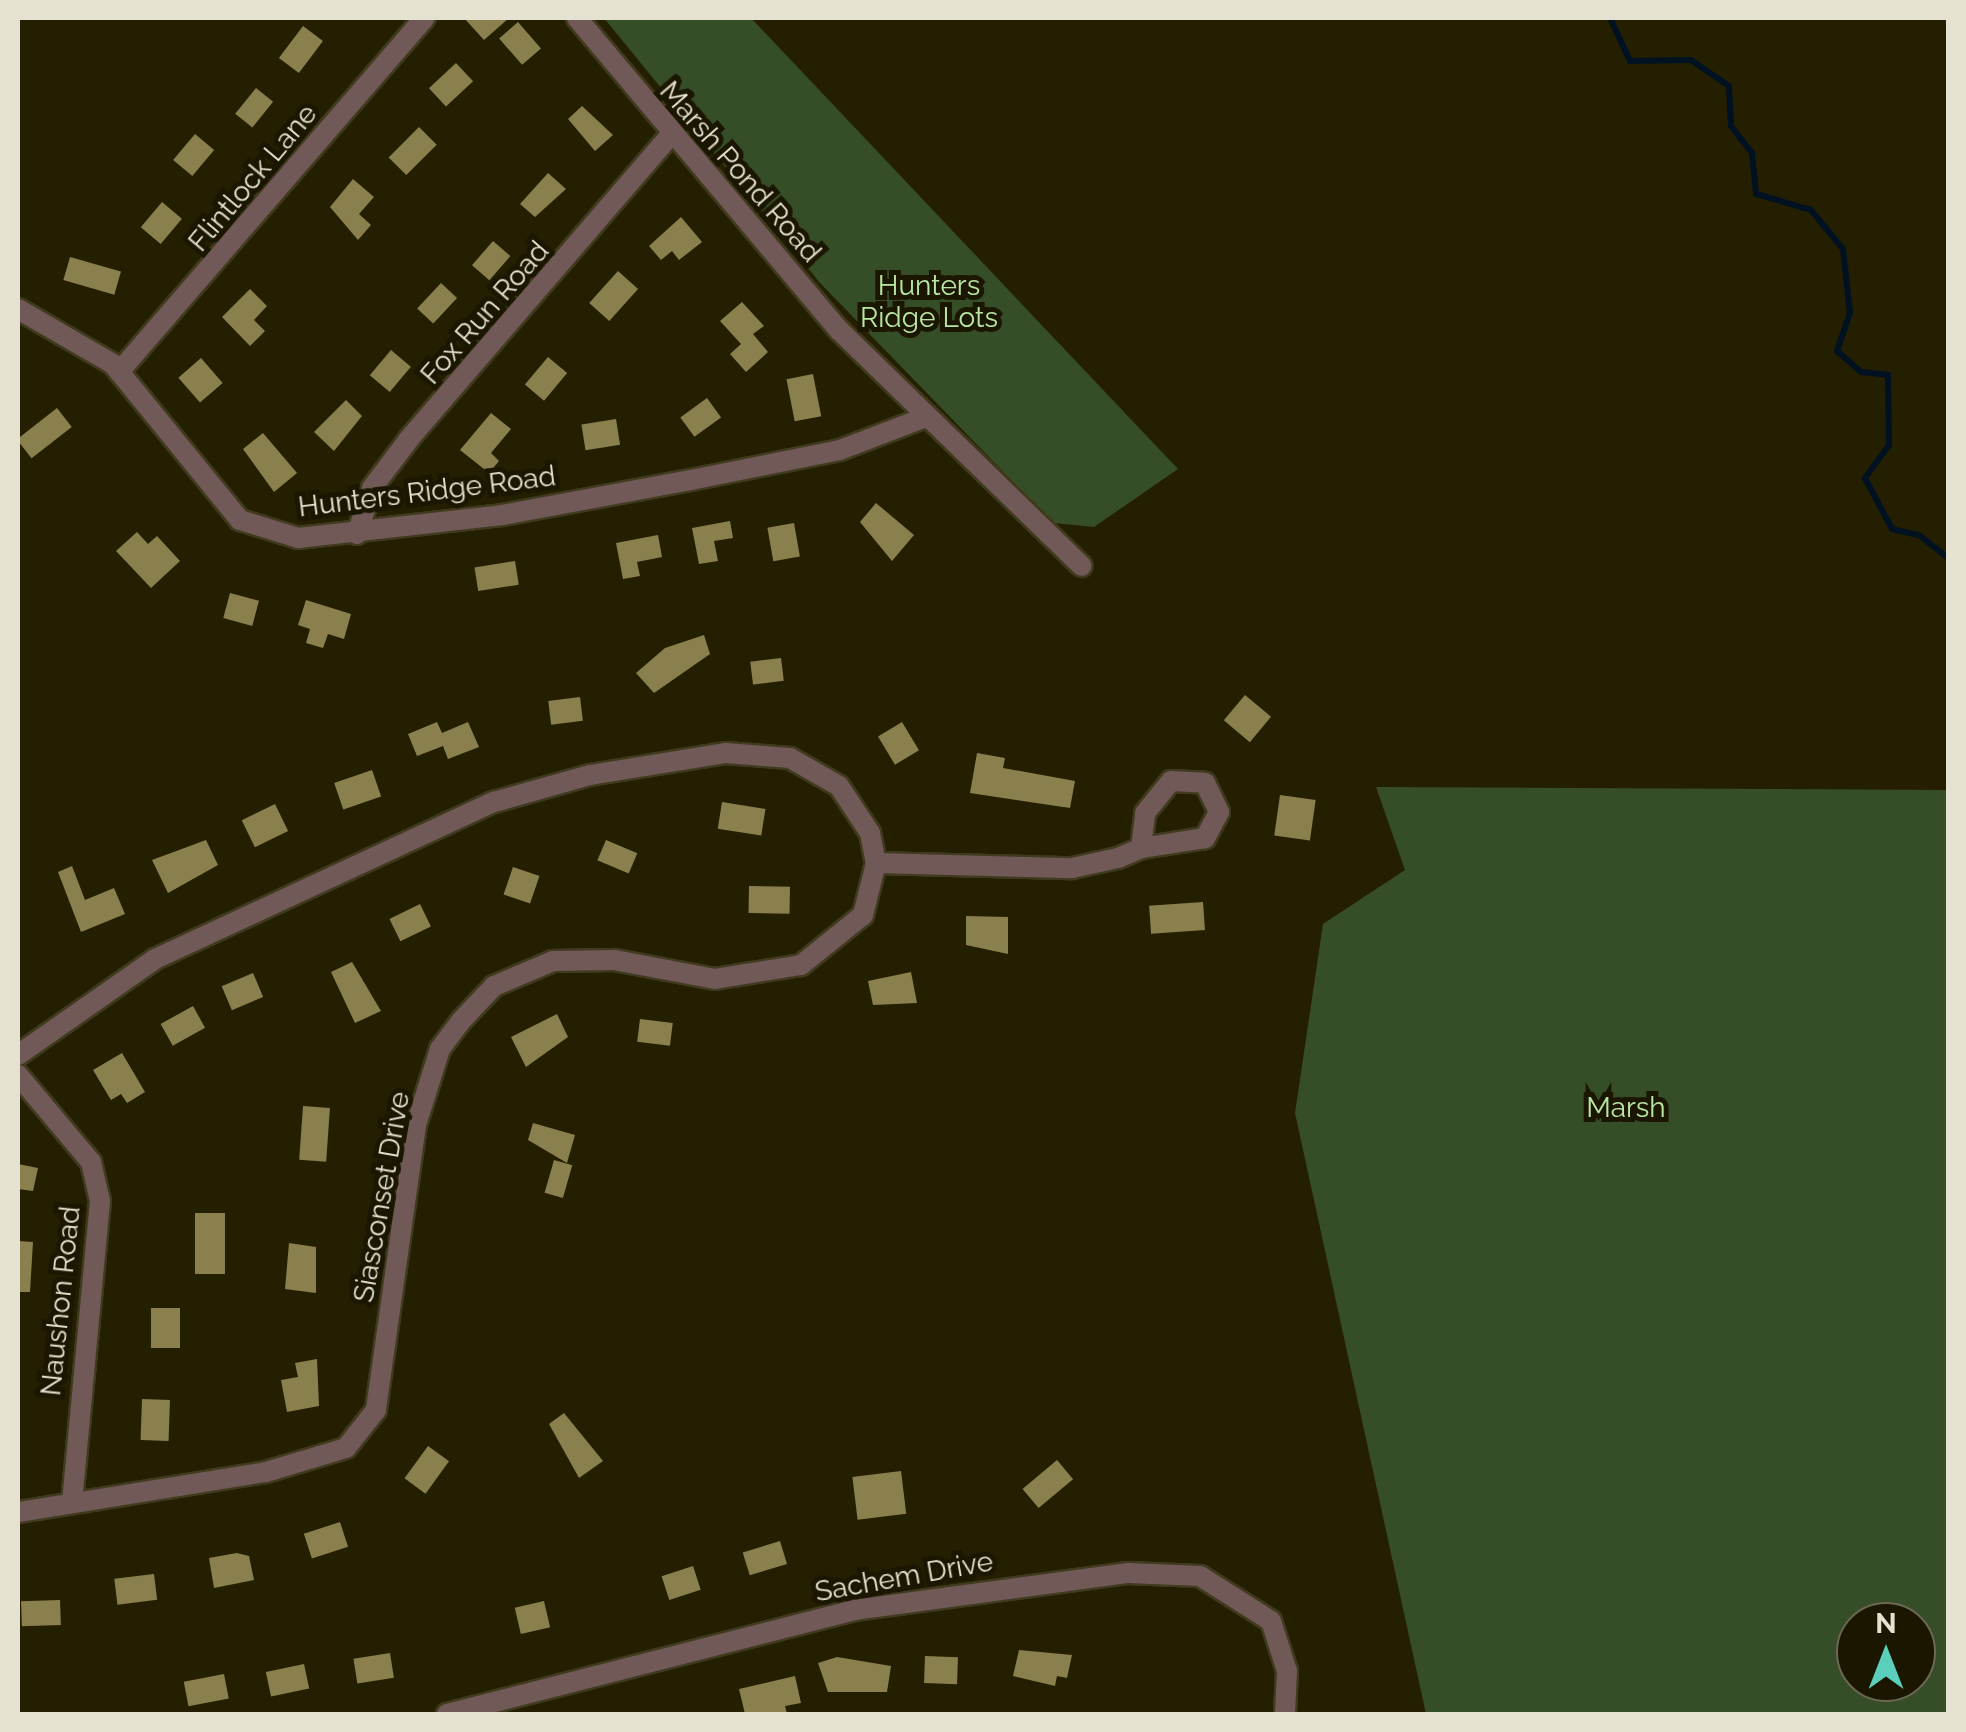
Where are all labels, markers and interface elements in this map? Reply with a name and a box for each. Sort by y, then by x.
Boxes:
street label: Marsh Pond Road [652,75,828,269]
street label: Flintlock Lane [182,98,324,258]
street label: Fox Run Road [414,235,556,391]
park label: Hunters Ridge Lots [860,269,998,335]
street label: Hunters Ridge Road [296,460,558,524]
street label: Siasconset Drive [347,1089,417,1305]
park label: Marsh [1586,1091,1666,1125]
street label: Naushon Road [34,1205,88,1397]
street label: Sachem Drive [812,1545,996,1609]
north arrow [1836,1602,1936,1702]
text: N [1875,1607,1897,1640]

